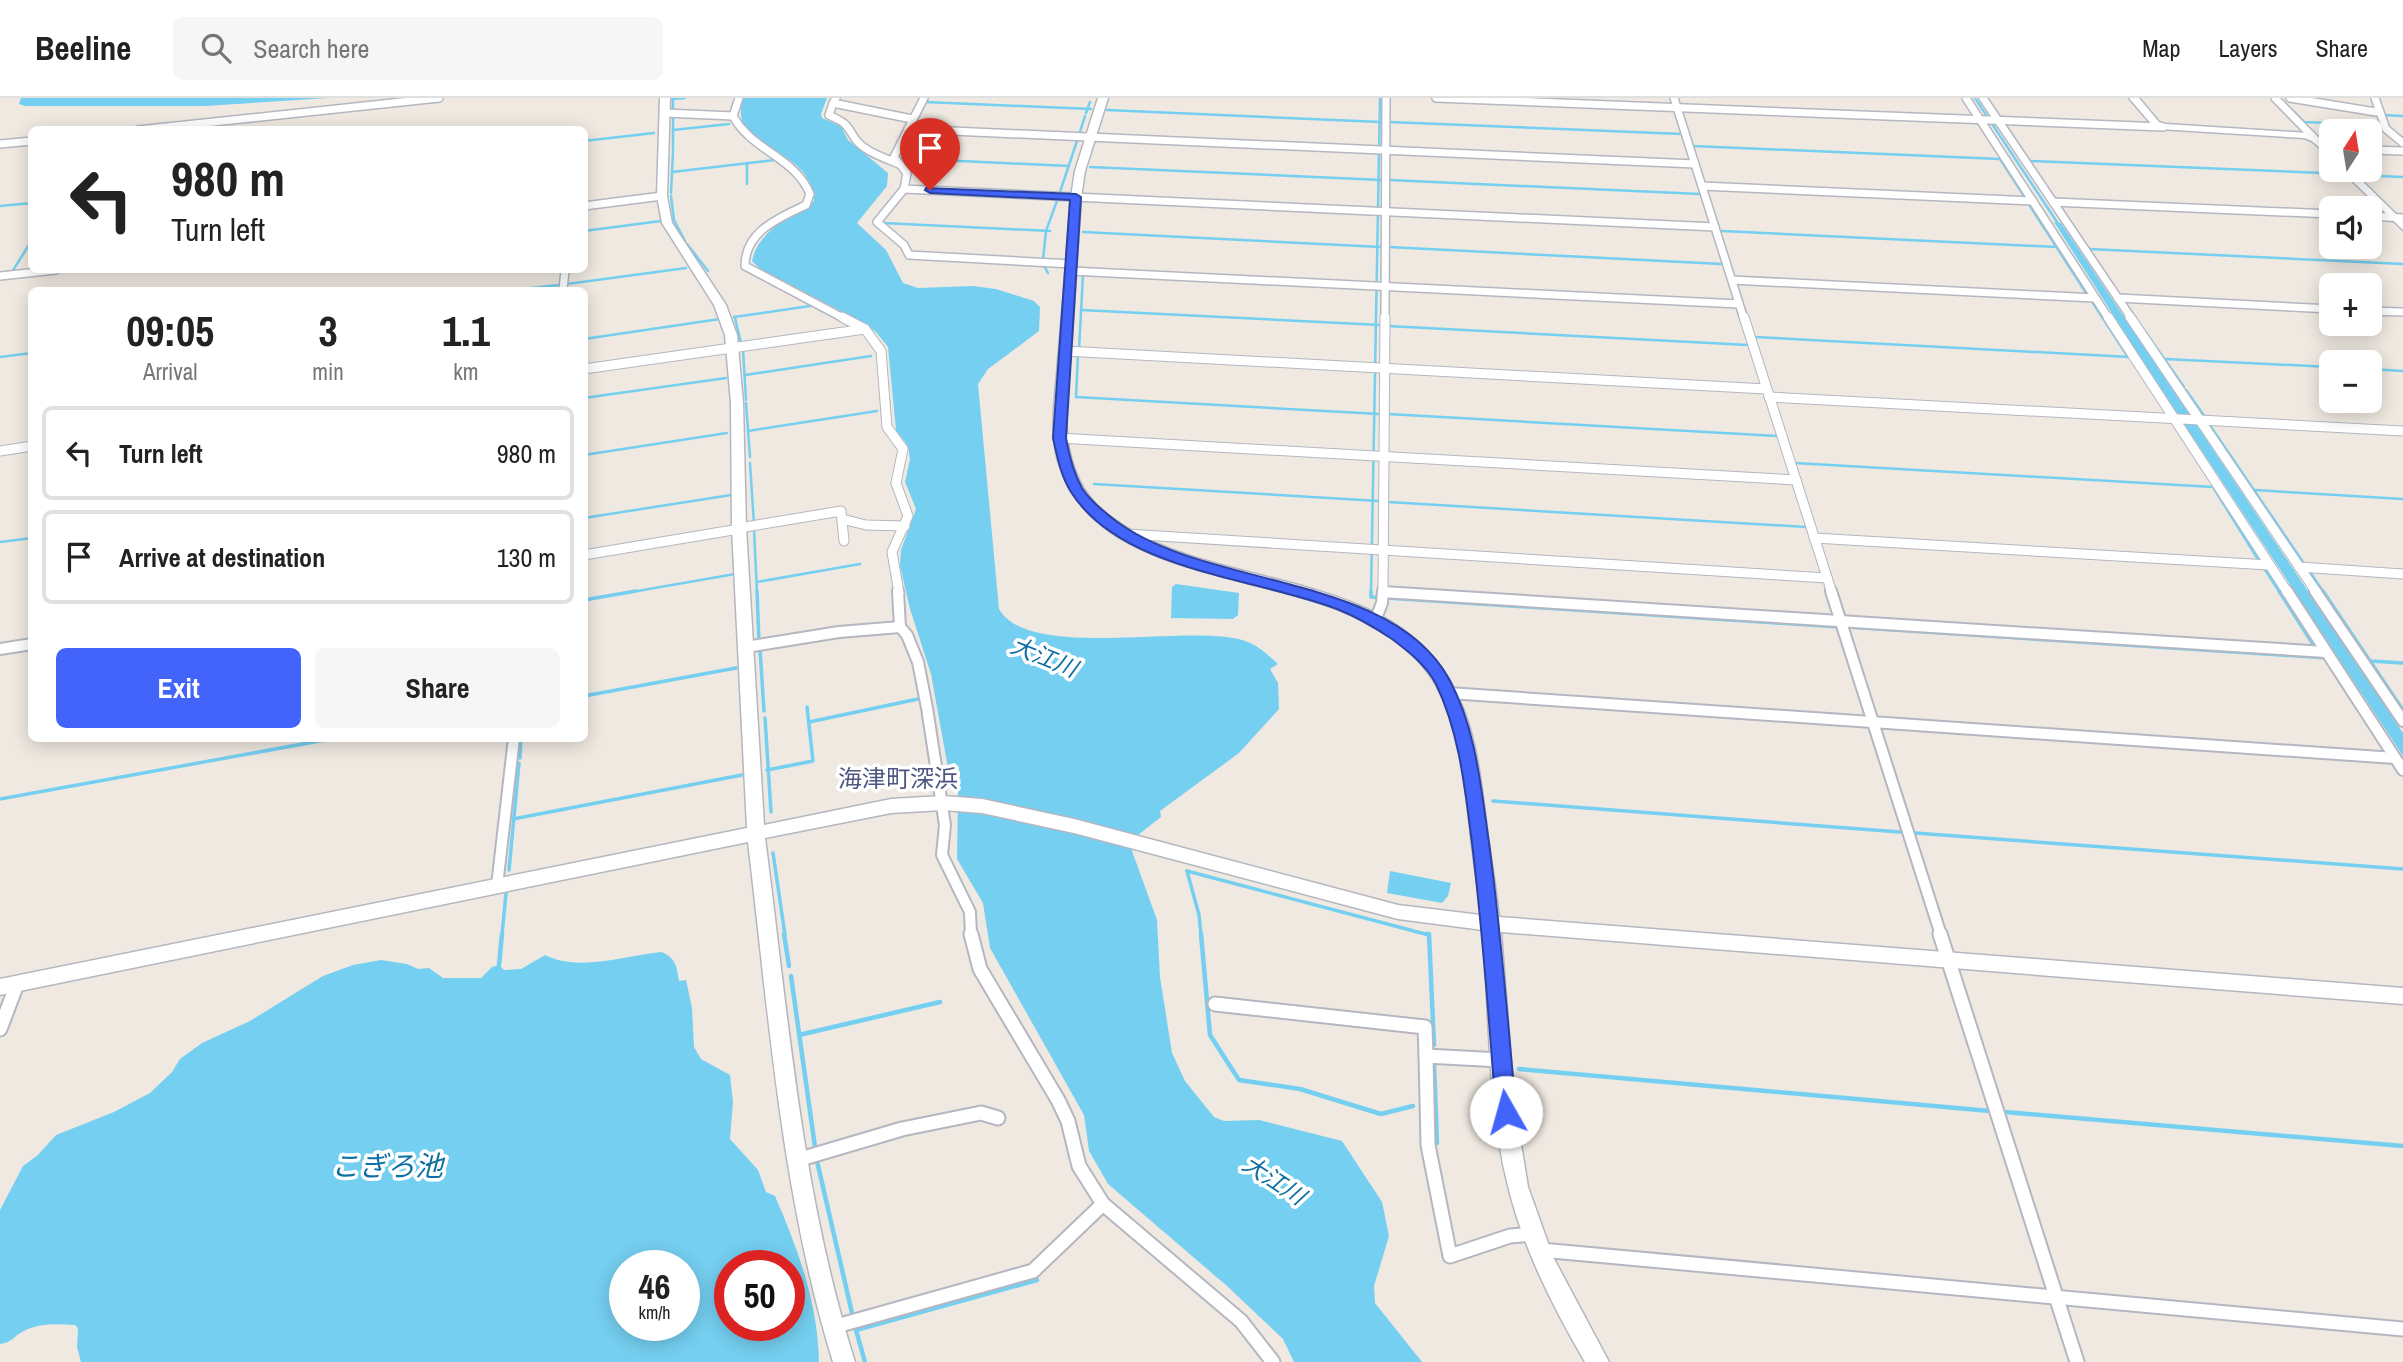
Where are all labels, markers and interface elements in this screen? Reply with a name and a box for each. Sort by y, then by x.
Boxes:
search box [173,17,663,80]
text: Beeline [35,26,131,70]
icon: search [197,29,235,67]
text: Search here [253,31,369,66]
text: Map [2142,32,2180,64]
text: Layers [2218,32,2277,64]
text: Share [2315,32,2368,64]
pin [900,118,960,190]
north arrow [2319,119,2382,182]
map controls [2319,119,2382,413]
icon: arrive [911,129,949,167]
text: 980 m [171,145,285,211]
icon: left [56,154,147,245]
button: sound [2319,196,2382,259]
text: Turn left [171,208,265,251]
button: + [2319,273,2382,336]
text: 09:05 [126,303,214,359]
text: 3 [319,303,338,359]
text: 1.1 [442,303,490,359]
button: − [2319,350,2382,413]
text: Arrival [143,356,197,387]
text: min [312,356,344,387]
text: km [453,356,478,387]
icon: left [60,434,98,472]
text: Turn left [119,436,203,471]
text: 980 m [497,436,556,471]
icon: arrive [60,538,98,576]
text: Arrive at destination [119,540,325,575]
text: 130 m [497,540,556,575]
water label: 大江川 [1006,629,1085,685]
button: Exit [56,648,301,728]
button: Share [315,648,560,728]
district label: 海津町深浜 [838,762,958,794]
position arrow [1469,1075,1543,1149]
water label: こぎろ池 [331,1147,446,1185]
water label: 大江川 [1237,1148,1314,1213]
speed limit sign: 50 [714,1250,805,1341]
text: 46 [639,1263,670,1310]
text: km/h [639,1300,671,1325]

